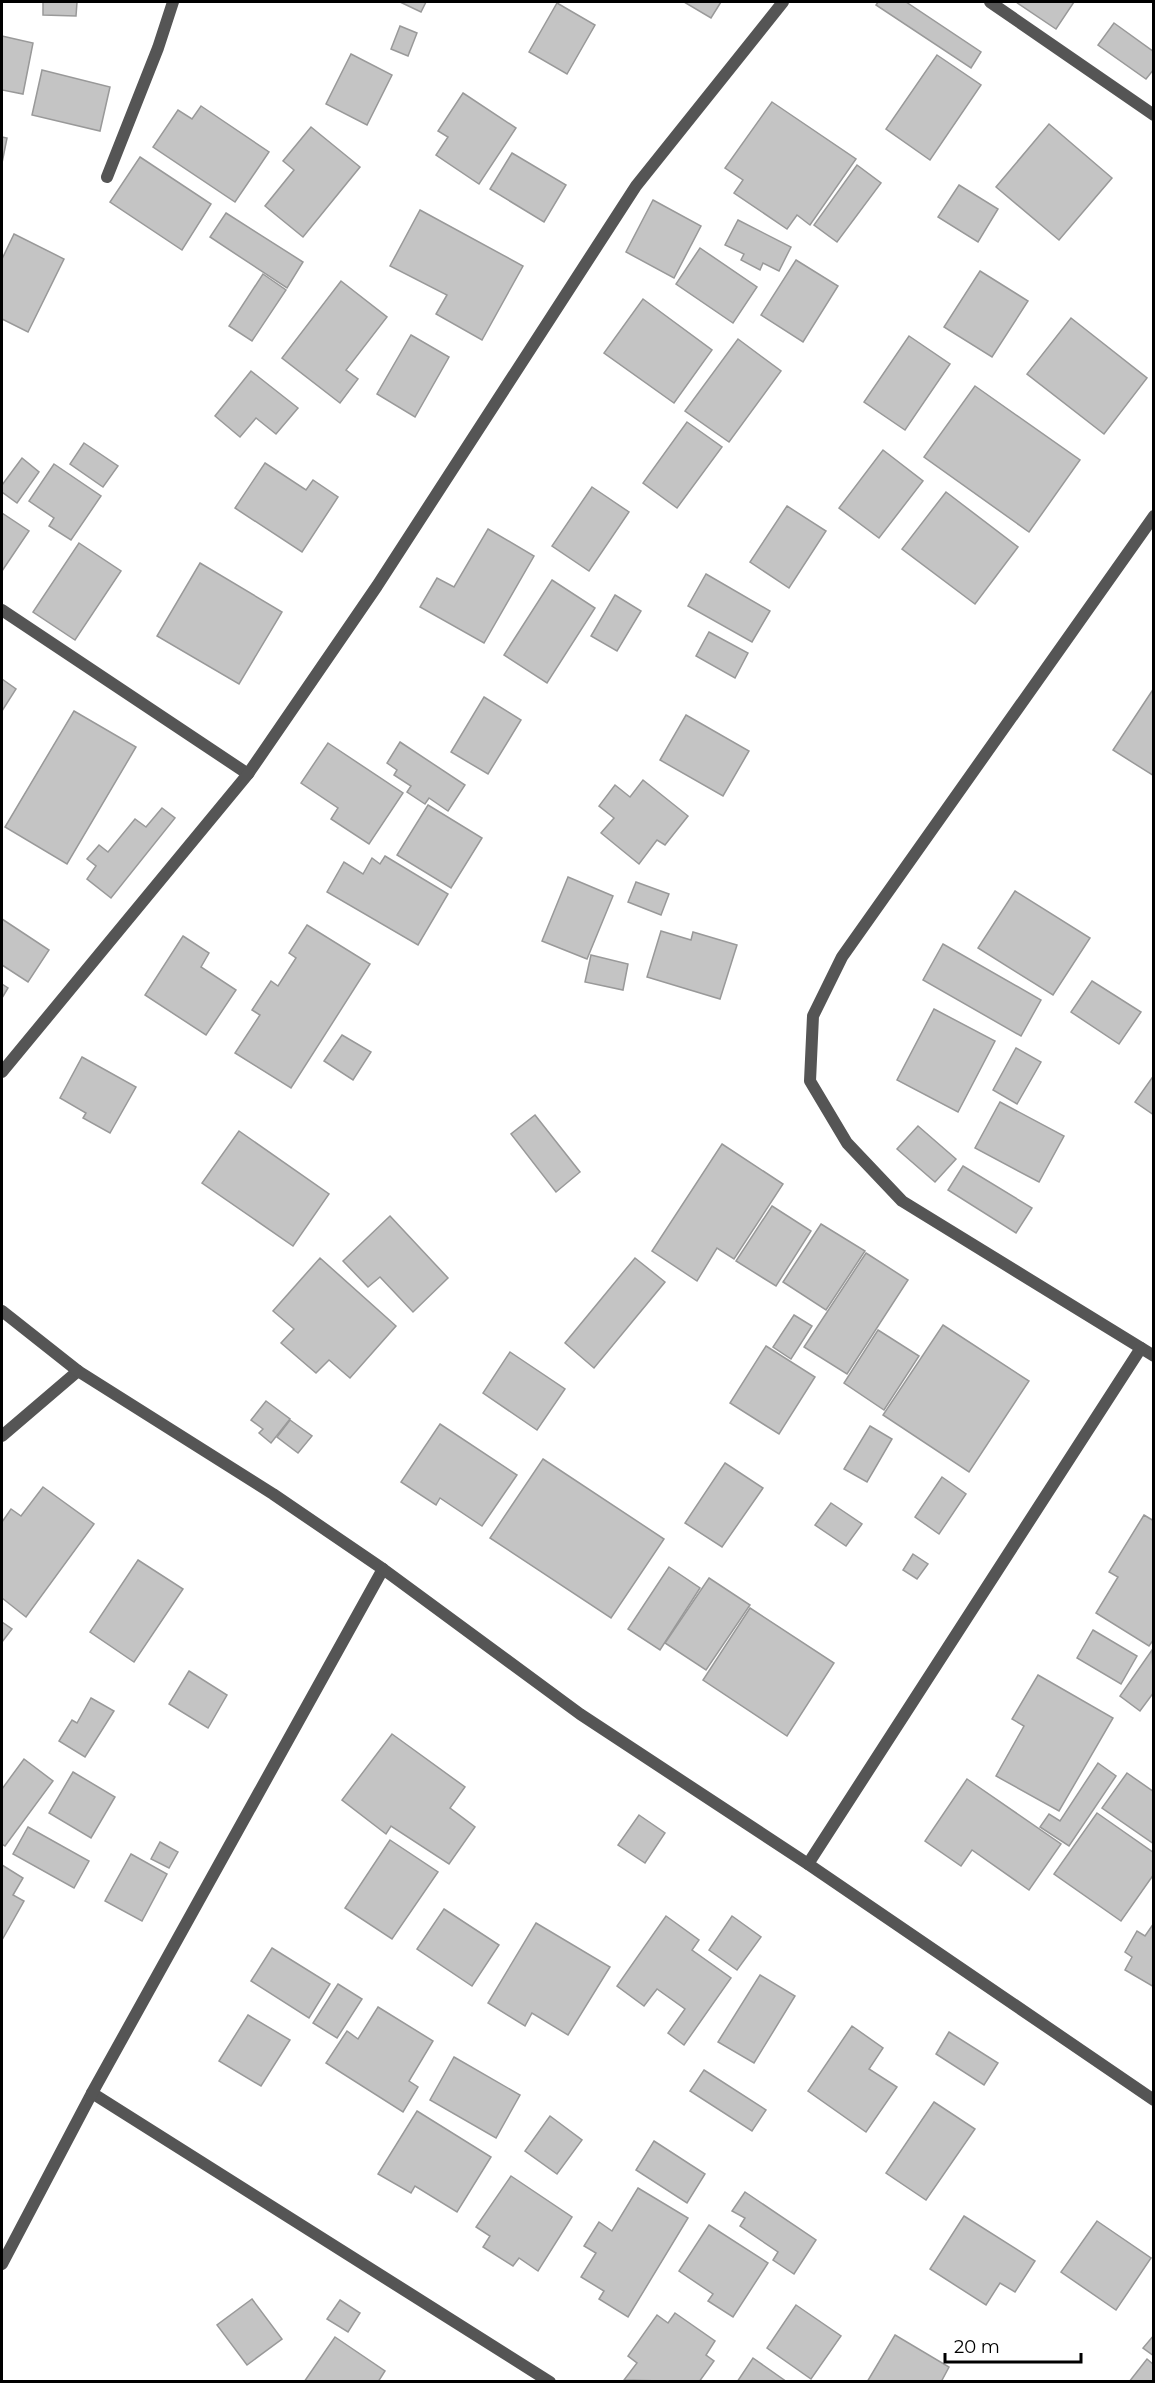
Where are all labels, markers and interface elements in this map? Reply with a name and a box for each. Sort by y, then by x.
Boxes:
scale bar [945,2326,1082,2364]
text: 20 m [954,2336,1000,2358]

